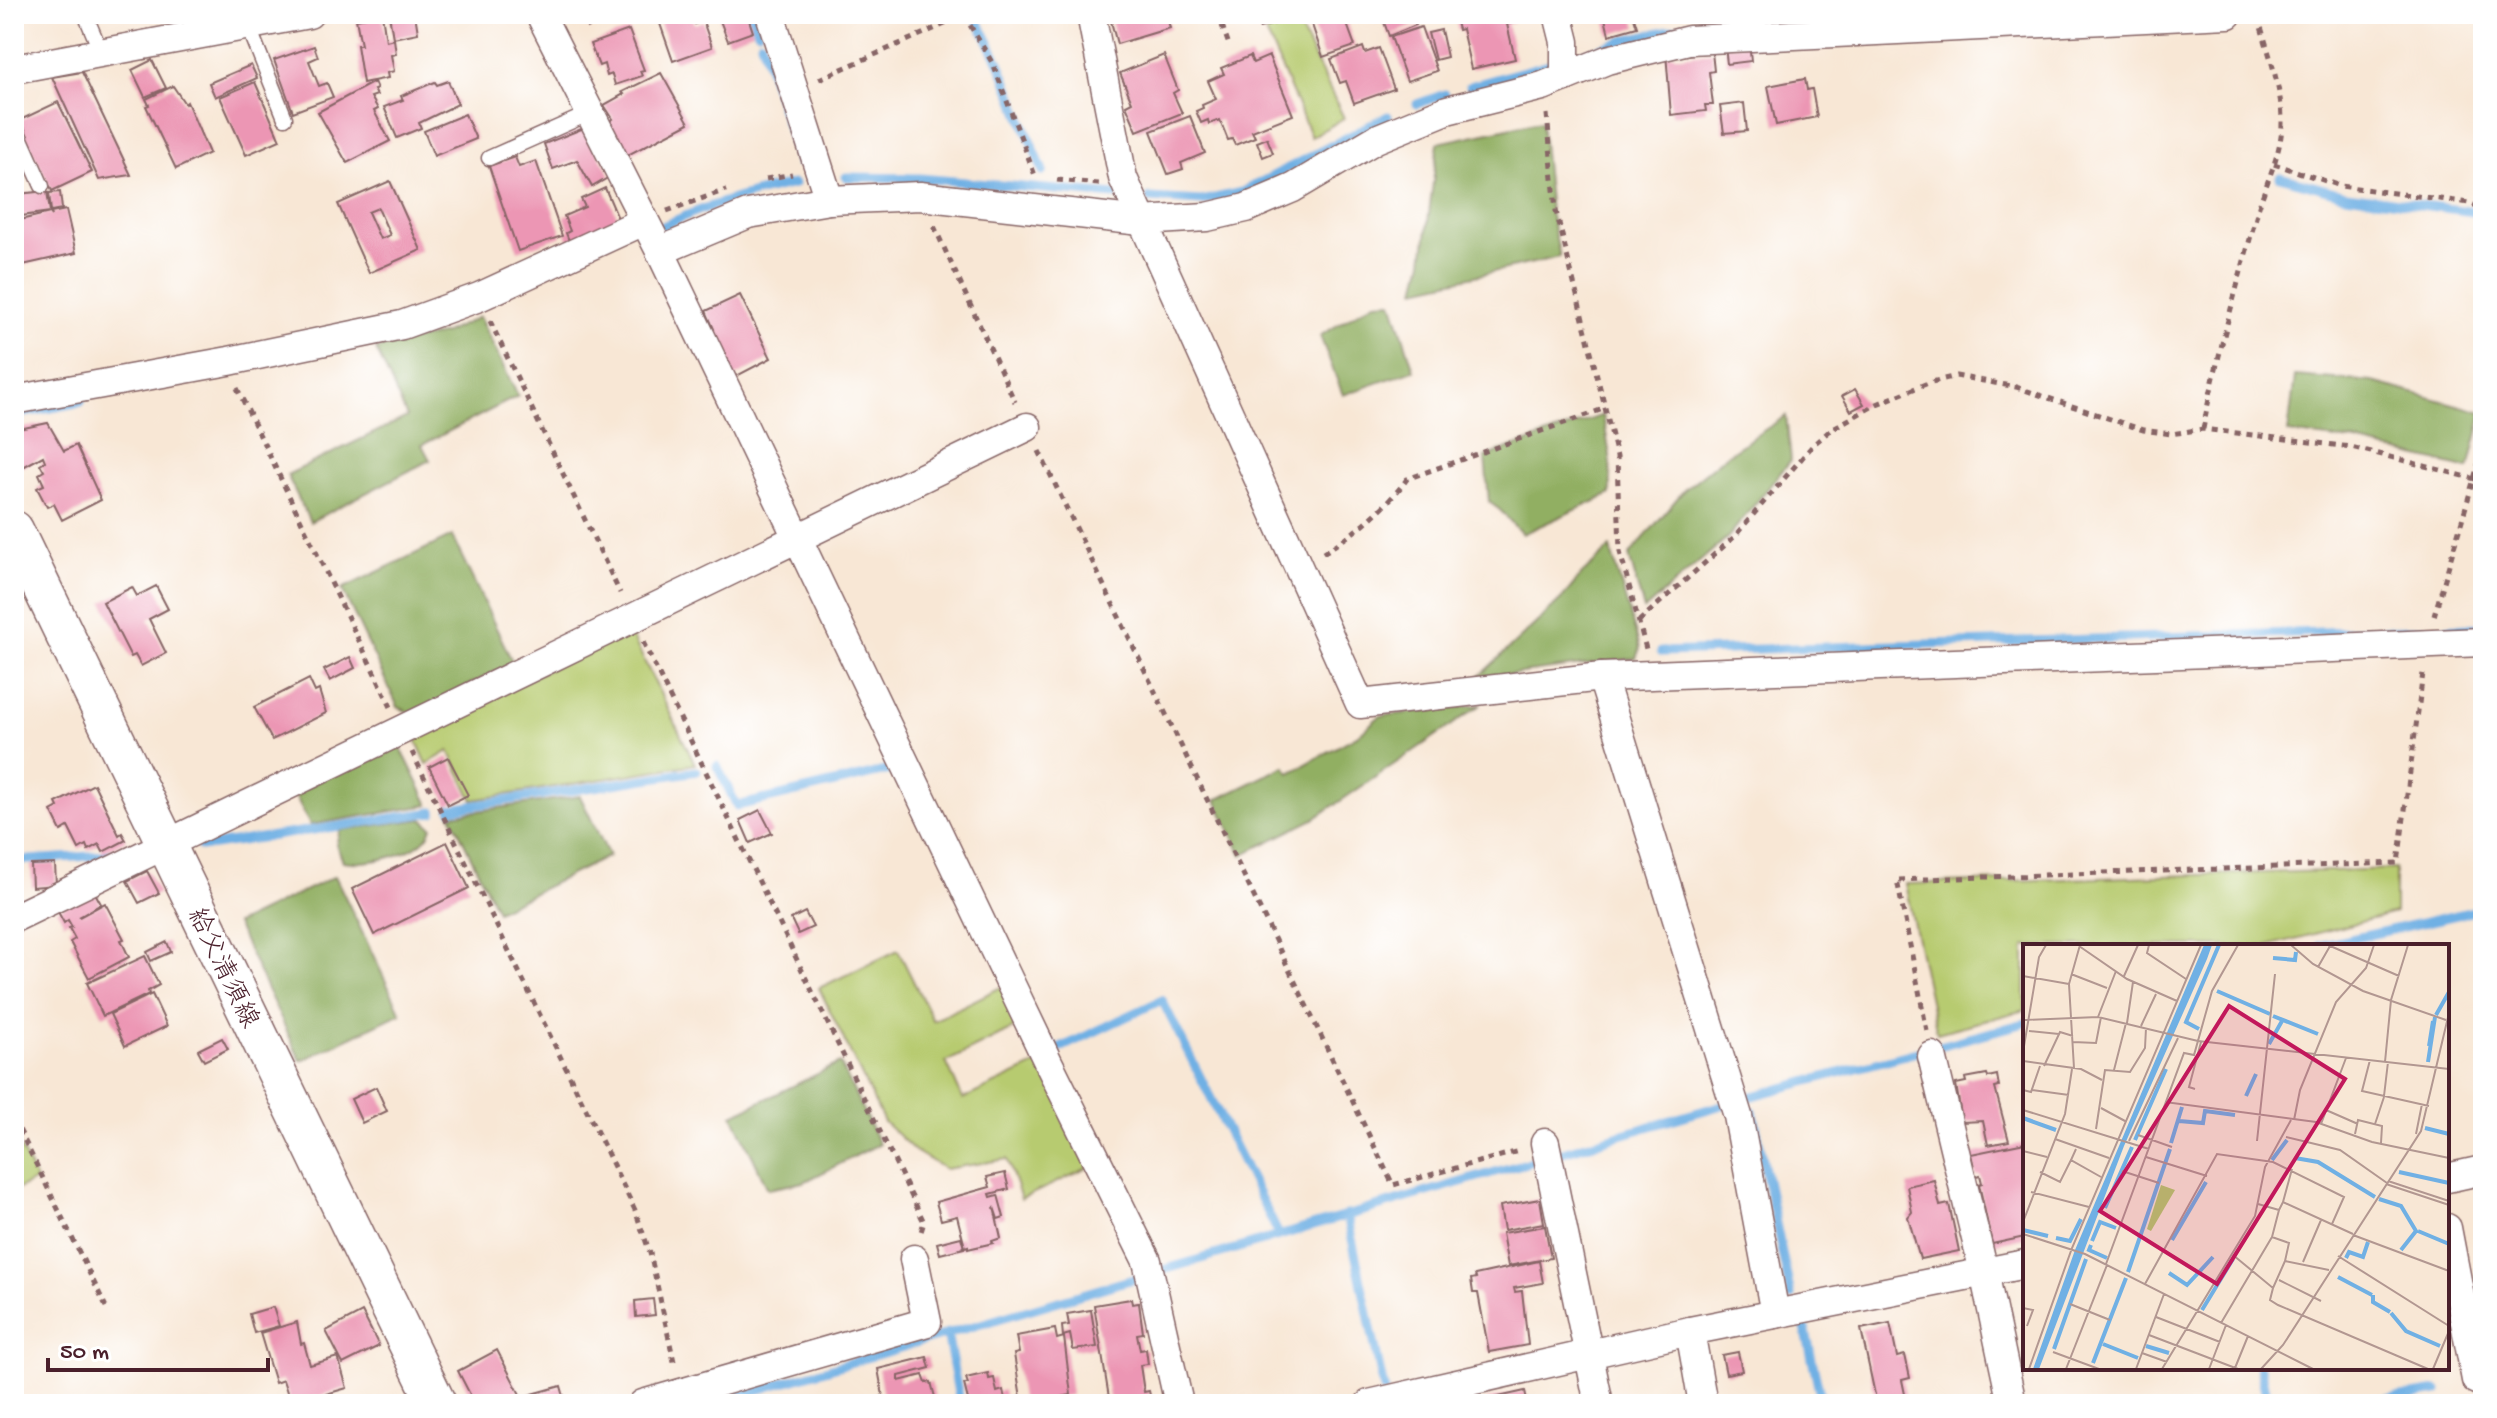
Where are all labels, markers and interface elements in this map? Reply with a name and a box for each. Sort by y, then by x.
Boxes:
street label: 給父清須線 [179,903,265,1034]
inset map [2023,944,2449,1370]
scale bar [48,1322,268,1372]
text: 50 m [60,1339,109,1368]

